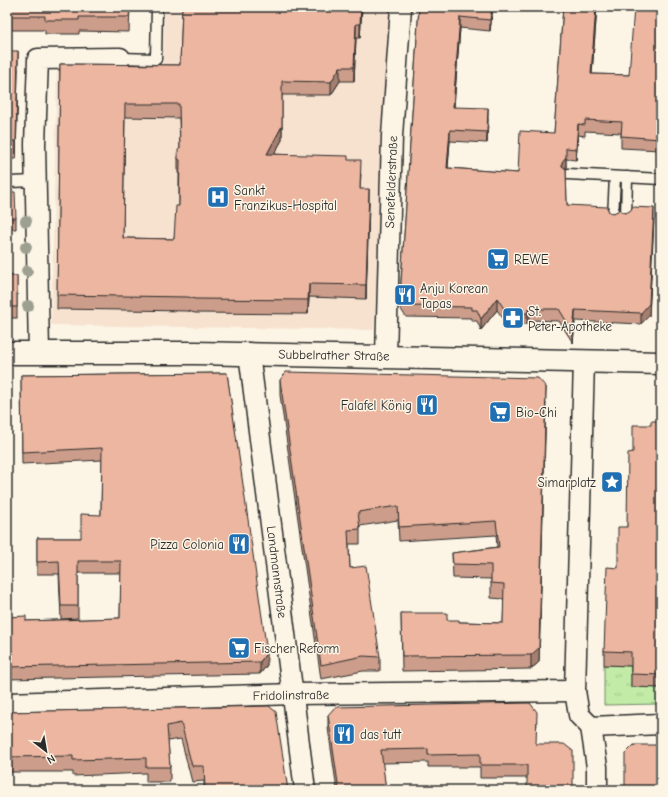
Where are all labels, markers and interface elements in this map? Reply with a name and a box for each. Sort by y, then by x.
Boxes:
street label: Senefelderstraße [382,135,400,229]
place label: Sankt Franzikus-Hospital [234,183,337,213]
hospital icon: Sankt Franzikus-Hospital [205,184,231,210]
supermarket icon: REWE [485,246,511,272]
place label: REWE [514,252,549,267]
place label: Anju Korean Tapas [420,281,488,311]
restaurant icon: Anju Korean Tapas [392,282,418,308]
place label: St. Peter-Apotheke [528,304,612,334]
pharmacy icon: St. Peter-Apotheke [500,305,526,331]
street label: Subbelrather Straße [278,347,390,363]
restaurant icon: Falafel König [414,392,440,418]
place label: Falafel König [341,398,412,413]
supermarket icon: Bio-Chi [487,399,513,425]
place label: Bio-Chi [516,405,557,420]
place icon: Simarplatz [599,469,625,495]
place label: Simarplatz [537,475,596,490]
street label: Landmannstraße [264,525,290,620]
restaurant icon: Pizza Colonia [226,531,252,557]
place label: Pizza Colonia [150,537,224,552]
supermarket icon: Fischer Reform [226,635,252,661]
place label: Fischer Reform [254,641,339,656]
street label: Fridolinstraße [253,687,330,703]
restaurant icon: das tutt [331,721,357,747]
place label: das tutt [360,727,402,742]
north arrow [26,731,66,771]
text: N [44,752,57,767]

